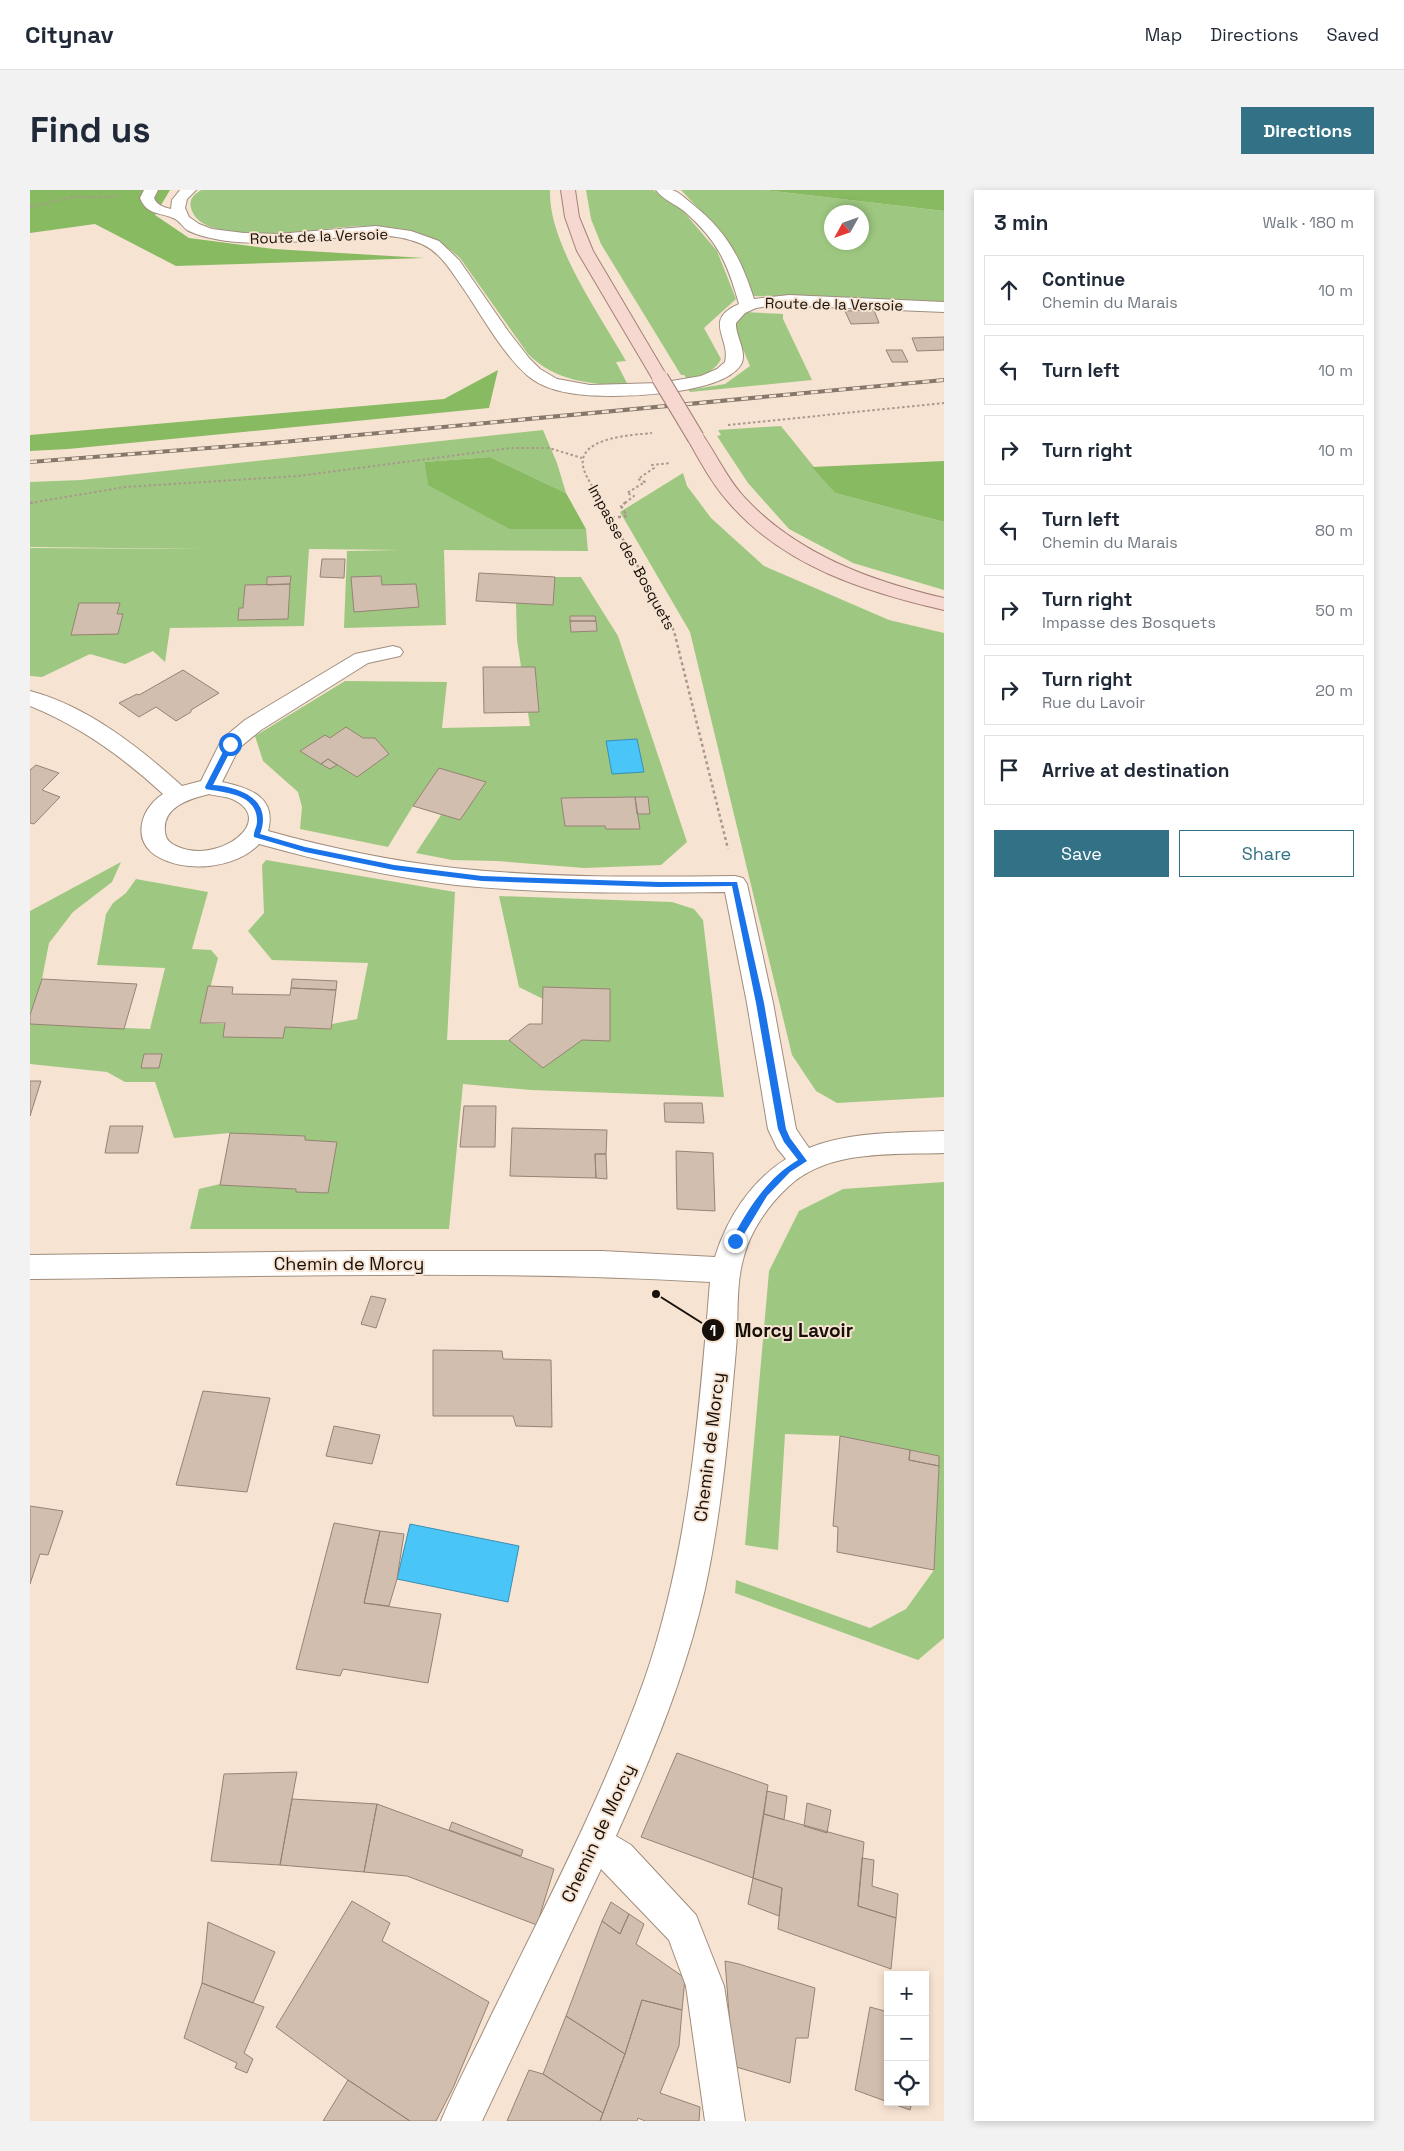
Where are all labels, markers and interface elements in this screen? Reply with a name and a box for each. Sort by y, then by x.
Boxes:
text: Citynav [25,19,114,50]
text: Map [1145,23,1182,46]
text: Directions [1210,23,1299,46]
text: Saved [1327,23,1379,46]
button: Directions [1241,107,1374,154]
text: Find us [30,108,151,152]
north arrow [824,205,869,250]
text: 3 min [994,209,1049,236]
text: Walk · 180 m [1262,212,1354,233]
street label: Route de la Versoie [249,224,389,248]
text: Continue [1042,267,1125,292]
icon: ahead [995,276,1023,304]
text: 10 m [1318,280,1353,301]
text: Chemin du Marais [1042,292,1178,313]
street label: Route de la Versoie [765,293,904,315]
icon: left [995,356,1023,384]
text: Turn left [1042,358,1120,383]
text: 10 m [1318,360,1353,381]
icon: right [995,436,1023,464]
text: Turn right [1042,438,1132,463]
text: 10 m [1318,440,1353,461]
street label: Impasse des Bosquets [584,481,680,633]
text: Turn left [1042,507,1120,532]
icon: left [995,516,1023,544]
text: 80 m [1315,520,1353,541]
text: Chemin du Marais [1042,532,1178,553]
text: Turn right [1042,587,1132,612]
icon: right [995,596,1023,624]
text: 50 m [1315,600,1353,621]
text: Impasse des Bosquets [1042,612,1216,633]
text: Turn right [1042,667,1132,692]
icon: right [995,676,1023,704]
text: 20 m [1315,680,1353,701]
text: Rue du Lavoir [1042,692,1145,713]
route start [219,733,242,756]
icon: arrive [995,756,1023,784]
text: Arrive at destination [1042,758,1230,783]
button: Save [994,830,1169,877]
button: Share [1179,830,1354,877]
route end [724,1230,747,1253]
street label: Chemin de Morcy [274,1252,424,1275]
callout: Morcy Lavoir [700,1313,864,1347]
text: Morcy Lavoir [735,1318,853,1343]
text: 1 [710,1321,716,1340]
street label: Chemin de Morcy [688,1371,730,1523]
street label: Chemin de Morcy [556,1760,640,1906]
map controls [884,1971,929,2106]
button: + [884,1971,929,2016]
button: − [884,2016,929,2061]
button: locate [884,2061,929,2106]

